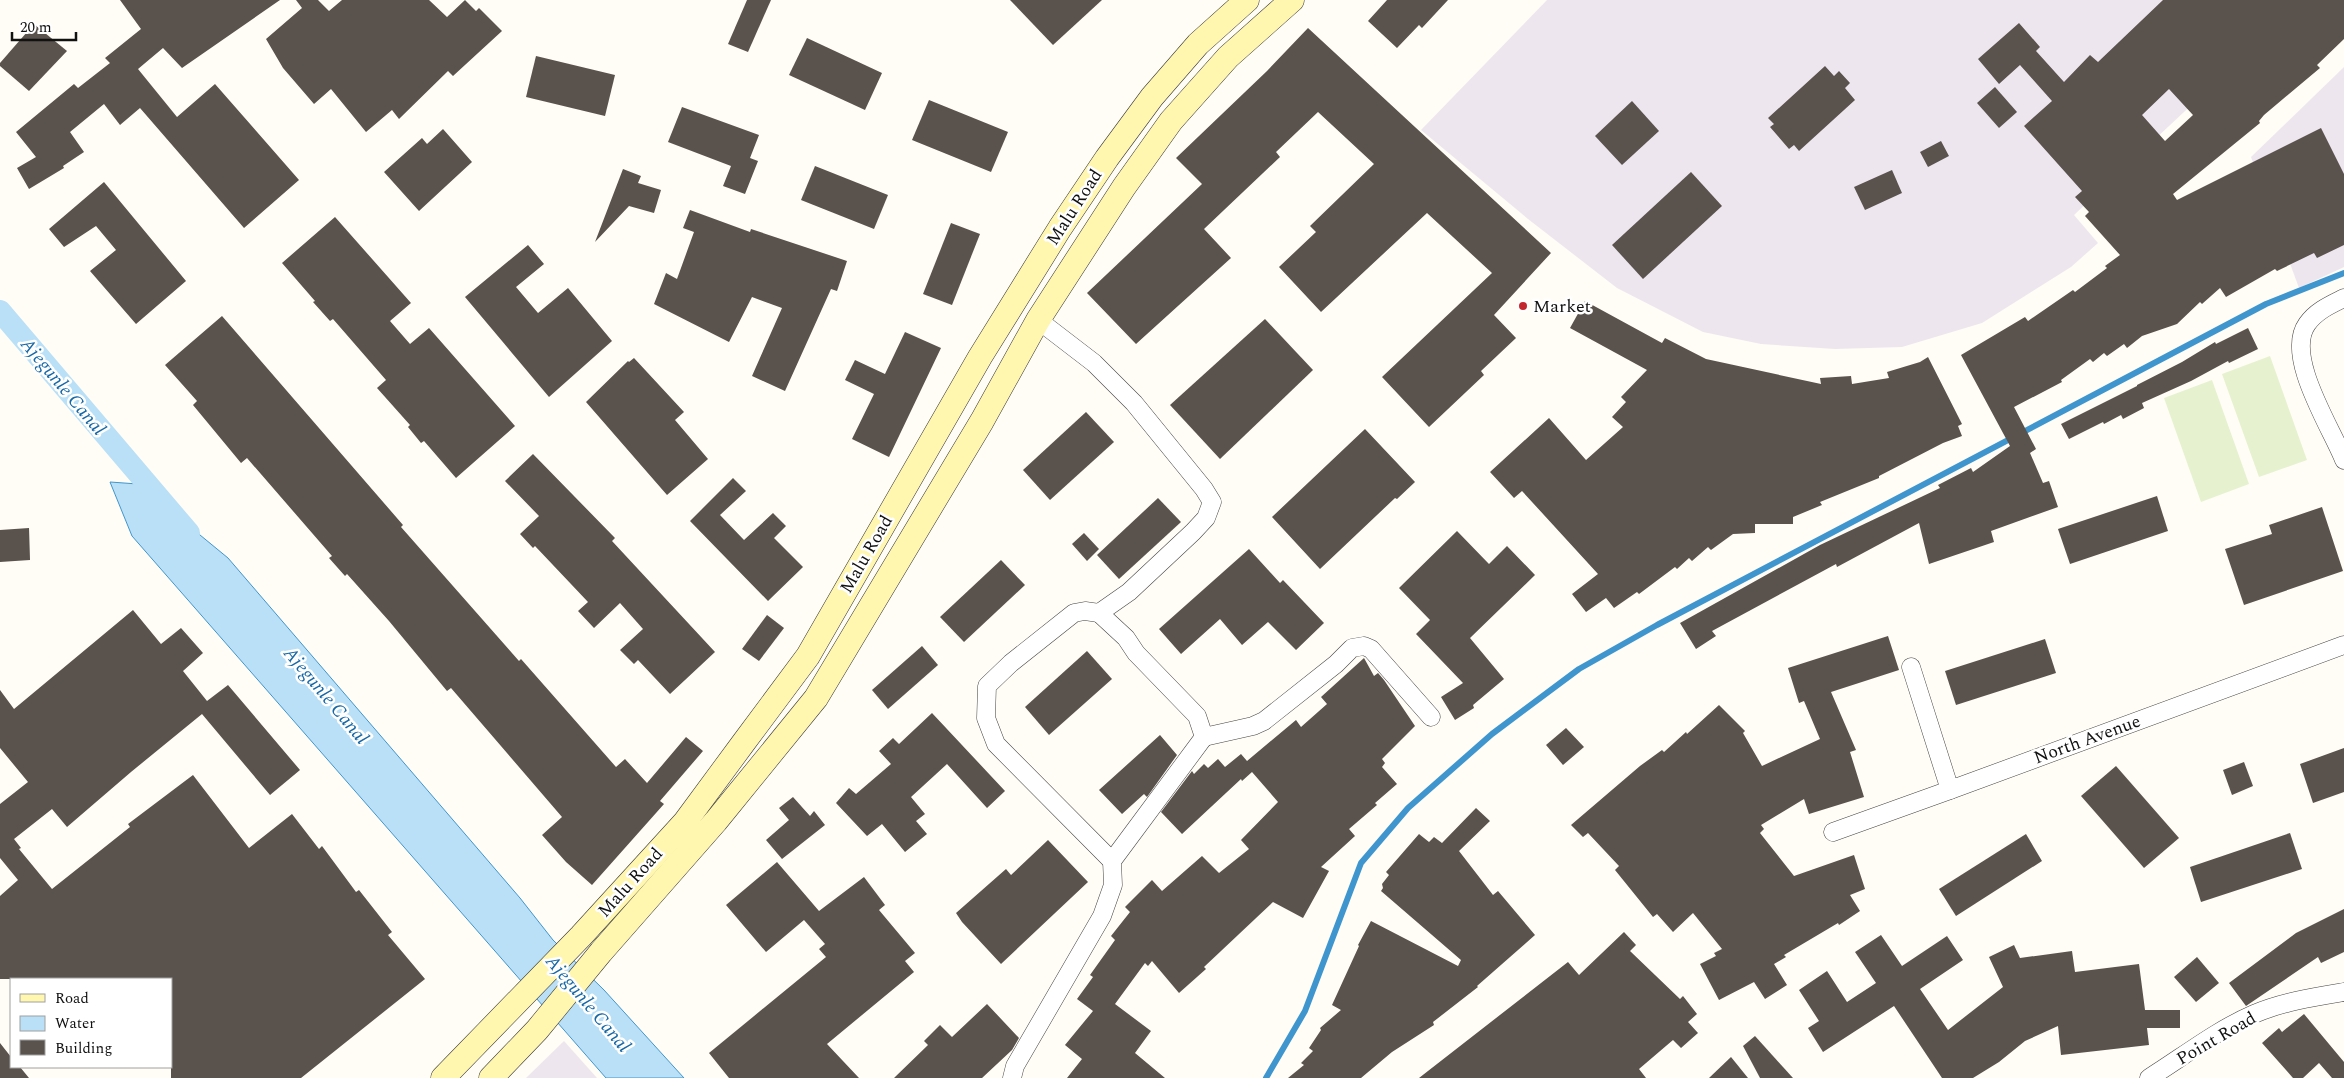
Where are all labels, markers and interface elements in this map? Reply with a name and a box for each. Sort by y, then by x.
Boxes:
scale bar [12,10,76,42]
text: 20 m [20,16,52,39]
street label: Malu Road [1040,164,1109,251]
place label: Market [1533,293,1591,320]
marker: Market [1517,300,1529,312]
water label: Ajegunle Canal [13,331,113,442]
street label: Malu Road [833,510,900,598]
water label: Ajegunle Canal [276,640,376,751]
street label: North Avenue [2030,708,2144,771]
street label: Malu Road [591,841,669,923]
water label: Ajegunle Canal [538,948,638,1059]
legend [10,978,172,1068]
text: Road [55,987,89,1010]
street label: Point Road [2171,1005,2261,1072]
text: Water [55,1012,95,1035]
text: Building [55,1037,112,1060]

